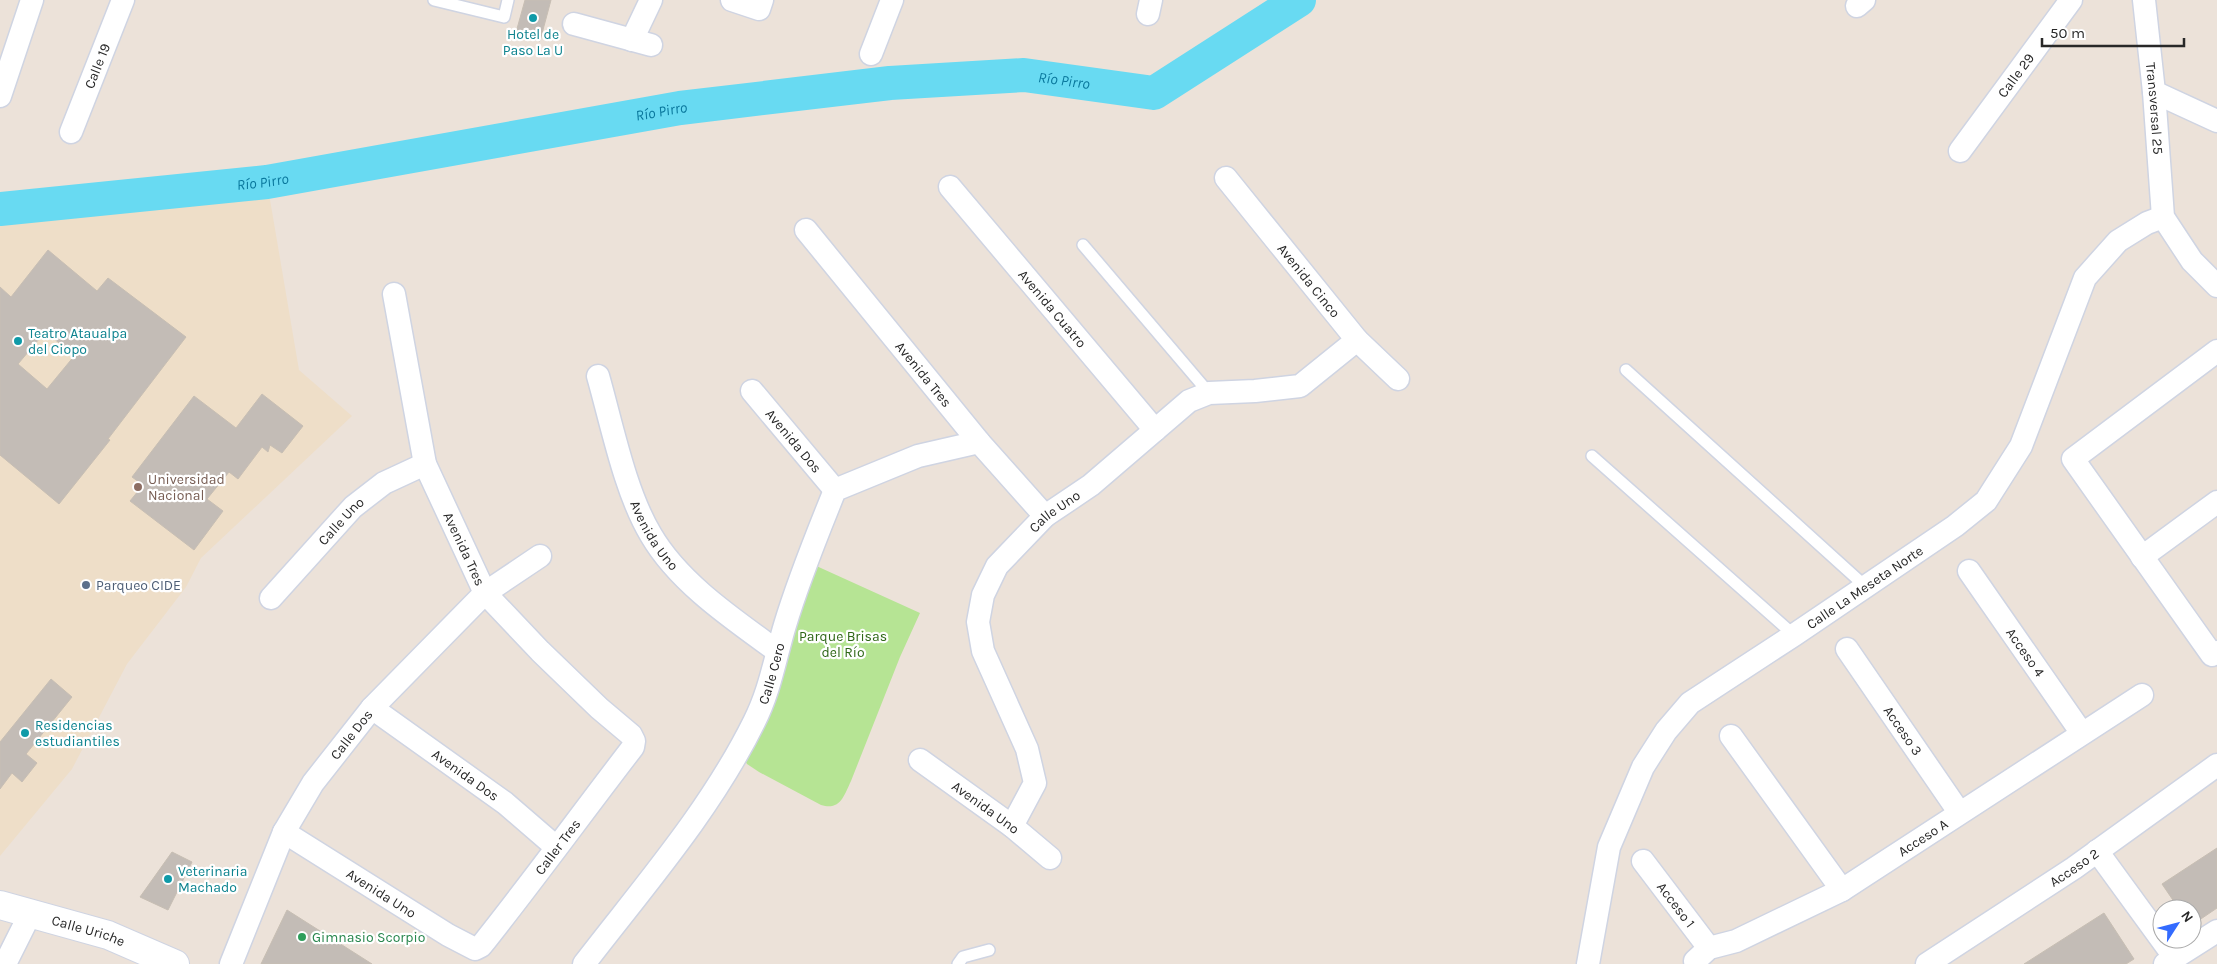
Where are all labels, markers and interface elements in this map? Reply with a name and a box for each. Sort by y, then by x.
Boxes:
marker: Hotel de Paso La U [527,12,539,24]
scale bar [2042,15,2184,47]
text: 50 m [2050,24,2085,42]
place label: Hotel de Paso La U [503,26,563,59]
street label: Calle 19 [80,41,114,91]
street label: Calle 29 [1994,50,2038,101]
street label: Transversal 25 [2142,62,2167,155]
water label: Río Pirro [1037,68,1092,93]
water label: Río Pirro [634,98,689,125]
water label: Río Pirro [236,169,291,194]
street label: Avenida Cinco [1274,240,1344,321]
street label: Avenida Cuatro [1015,266,1090,351]
place label: Teatro Ataualpa del Ciopo [28,325,127,358]
marker: Teatro Ataualpa del Ciopo [12,335,24,347]
street label: Avenida Tres [892,338,955,410]
street label: Avenida Dos [762,405,825,476]
place label: Universidad Nacional [148,471,225,504]
marker: Universidad Nacional [132,481,144,493]
street label: Calle Uno [1025,486,1083,536]
street label: Calle Uno [314,493,367,549]
street label: Avenida Uno [627,498,682,574]
street label: Avenida Tres [439,509,489,589]
street label: Calle La Meseta Norte [1803,542,1926,633]
place label: Parqueo CIDE [96,577,181,594]
marker: Parqueo CIDE [80,579,92,591]
street label: Acceso 4 [2003,624,2049,680]
park label: Parque Brisas del Río [799,628,887,661]
street label: Calle Cero [754,641,788,707]
street label: Acceso 3 [1880,703,1926,759]
street label: Calle Dos [326,706,376,763]
place label: Residencias estudiantiles [35,717,120,750]
marker: Residencias estudiantiles [19,727,31,739]
street label: Avenida Dos [429,745,502,805]
street label: Avenida Uno [949,777,1023,837]
street label: Acceso A [1895,815,1951,860]
street label: Caller Tres [531,816,584,878]
street label: Acceso 2 [2046,844,2102,890]
place label: Veterinaria Machado [178,863,247,896]
street label: Avenida Uno [343,865,419,921]
marker: Veterinaria Machado [162,873,174,885]
street label: Acceso 1 [1654,879,1699,931]
north arrow [2152,899,2202,949]
text: N [2177,908,2197,926]
street label: Calle Uriche [50,911,128,950]
place label: Gimnasio Scorpio [312,929,425,946]
marker: Gimnasio Scorpio [296,931,308,943]

